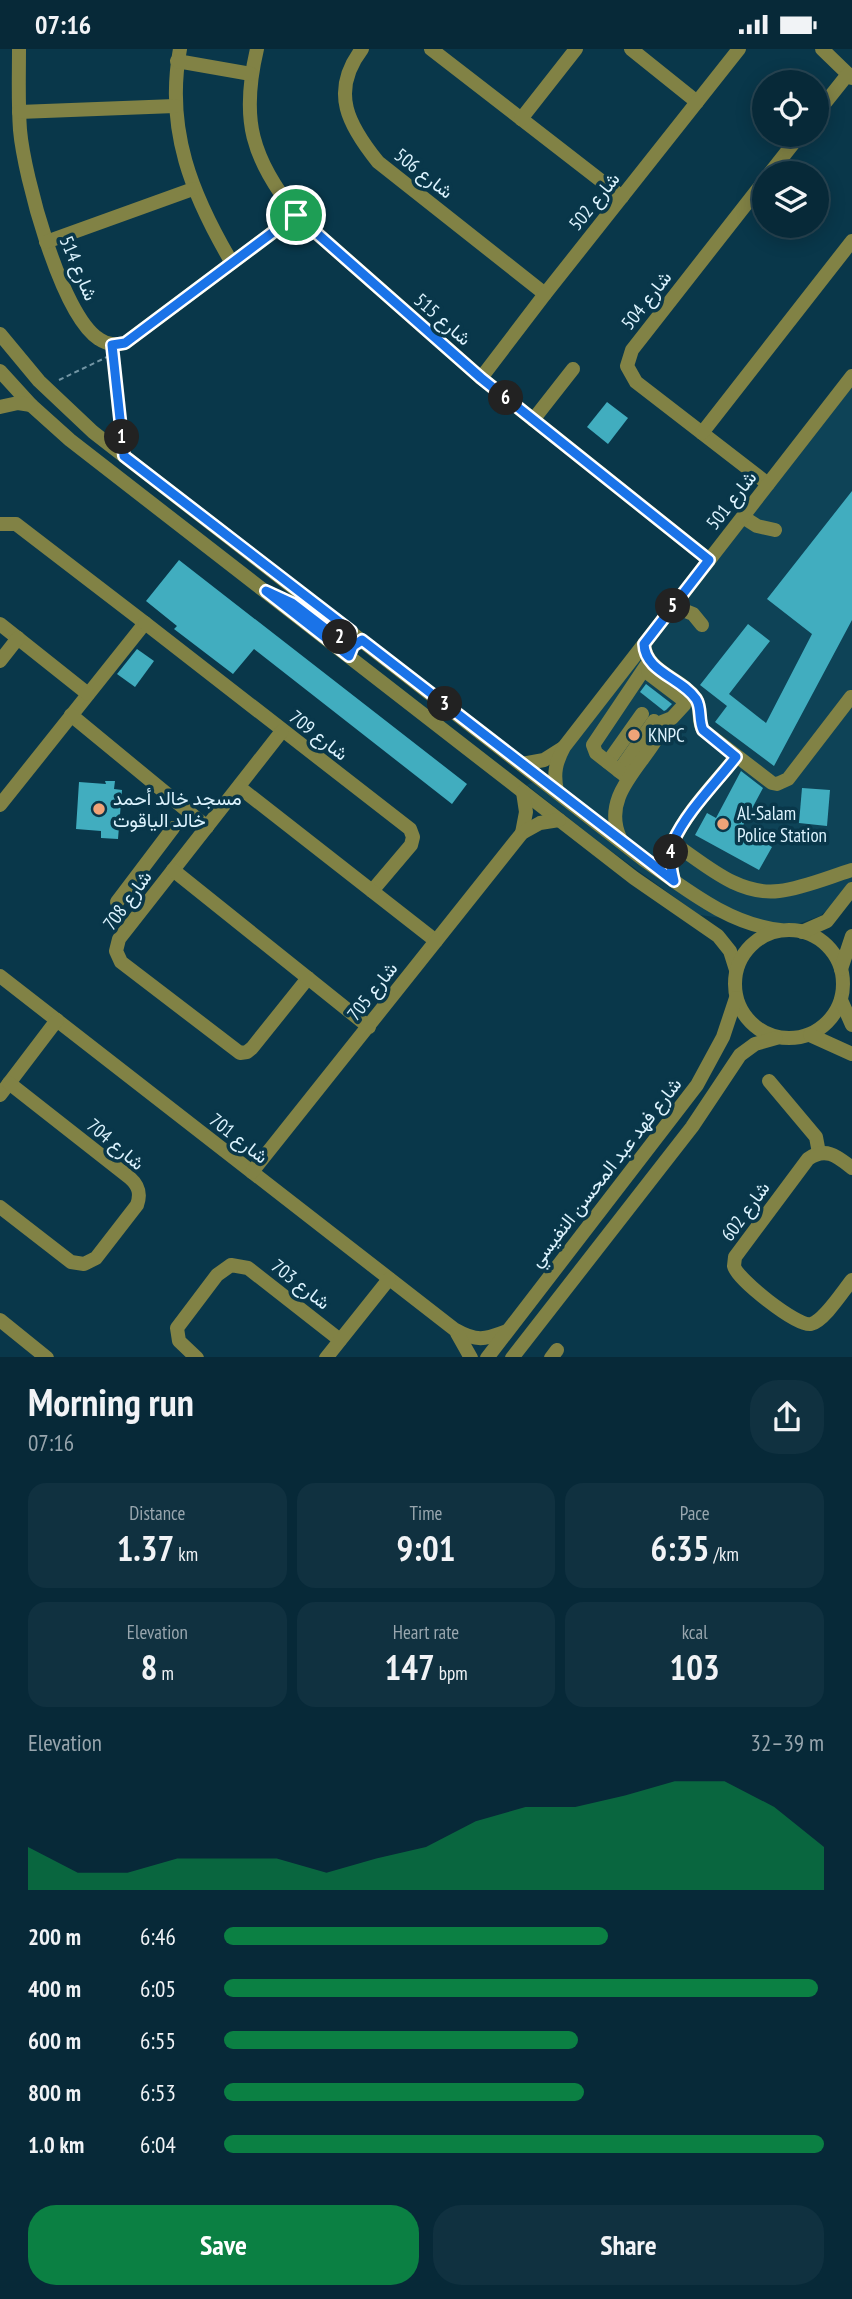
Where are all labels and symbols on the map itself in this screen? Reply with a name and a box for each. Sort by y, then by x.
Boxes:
street label: شارع 506 [389,143,458,204]
street label: شارع 502 [563,167,625,236]
pin [266,185,326,245]
street label: شارع 514 [54,232,103,304]
street label: شارع 504 [616,266,677,335]
street label: شارع 515 [409,288,477,351]
pin: 6 [489,381,524,415]
pin: 1 [104,419,140,455]
street label: شارع 501 [701,466,762,535]
pin: 5 [656,589,690,623]
pin: 2 [322,619,358,655]
pin: 3 [428,687,462,721]
street label: شارع 709 [284,705,353,766]
place label: KNPC [648,723,685,747]
marker: KNPC [626,727,642,743]
place label: مسجد خالد أحمد خالد الياقوت [113,786,242,832]
marker: مسجد خالد أحمد خالد الياقوت [91,801,107,817]
place label: Al-Salam Police Station [737,801,827,847]
marker: Al-Salam Police Station [715,816,731,832]
pin: 4 [654,835,688,869]
street label: شارع 708 [97,865,157,935]
street label: شارع 705 [342,957,403,1026]
street label: شارع فهد عبد المحسن النفيسي [524,1073,690,1274]
street label: شارع 701 [204,1108,273,1169]
street label: شارع 704 [82,1113,150,1176]
street label: شارع 602 [715,1176,775,1246]
street label: شارع 703 [266,1254,335,1315]

